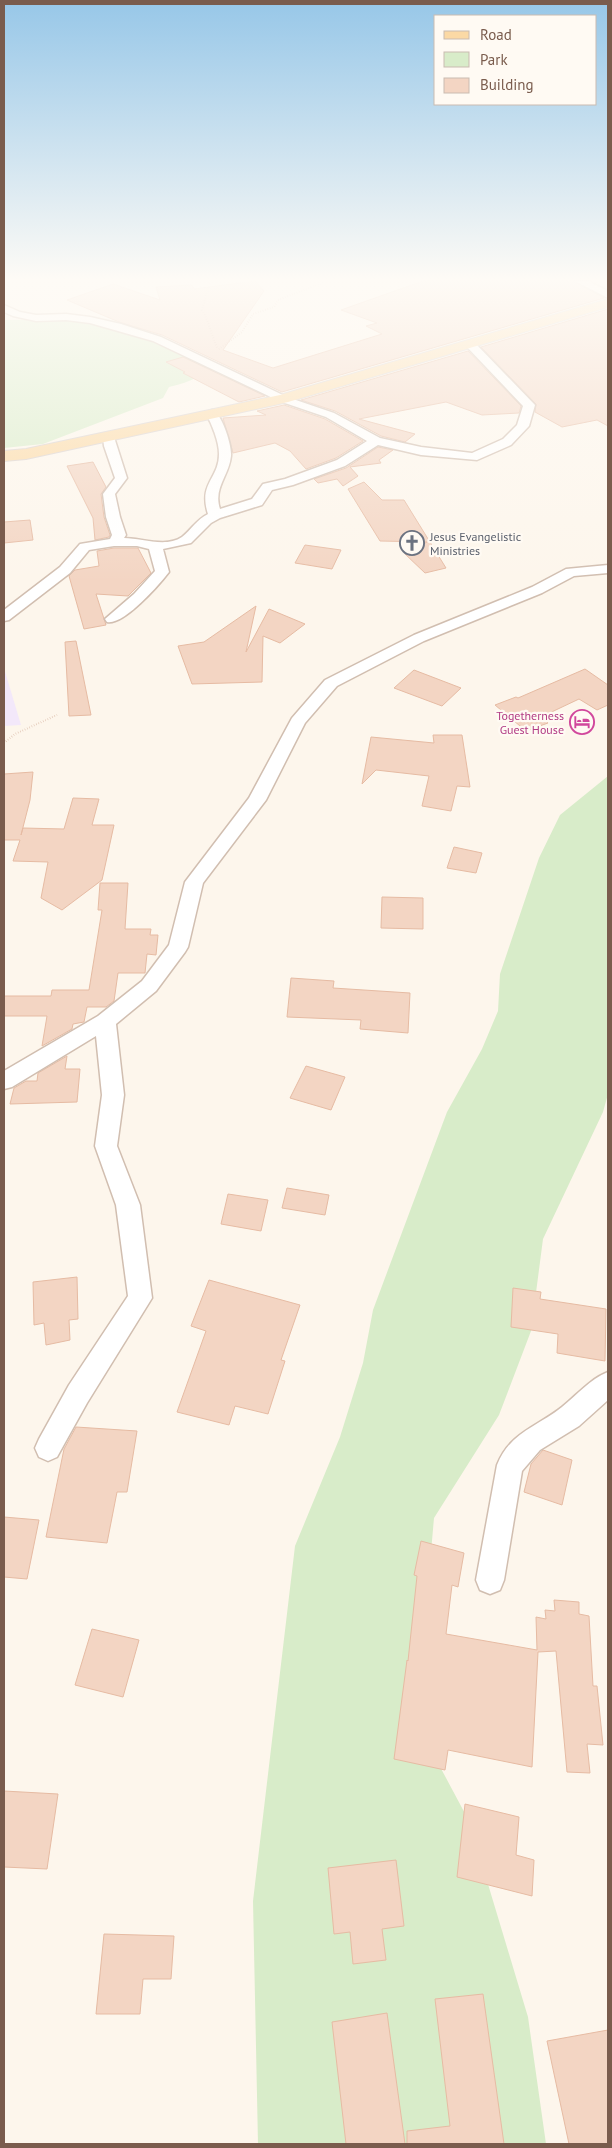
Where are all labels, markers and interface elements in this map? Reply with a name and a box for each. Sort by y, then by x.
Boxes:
legend [434,15,597,105]
text: Road [480,25,512,44]
text: Park [480,50,508,69]
text: Building [480,75,534,94]
place label: Jesus Evangelistic Ministries [429,529,522,558]
church icon: Jesus Evangelistic Ministries [399,530,425,556]
place label: Togetherness Guest House [496,708,564,737]
hotel icon: Togetherness Guest House [569,709,595,735]

